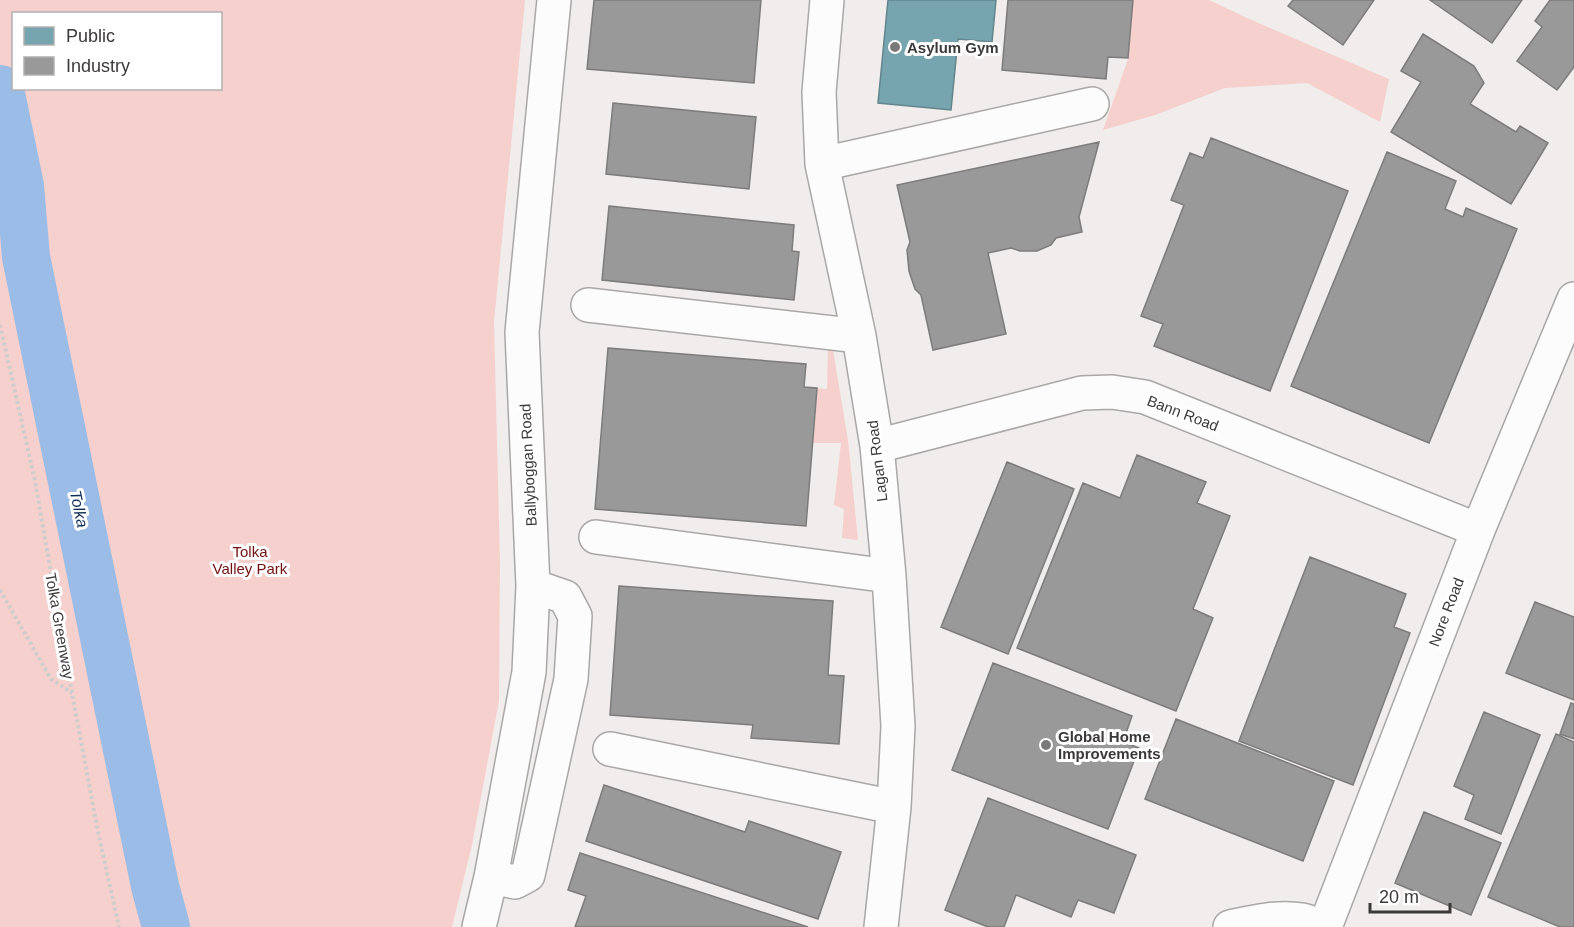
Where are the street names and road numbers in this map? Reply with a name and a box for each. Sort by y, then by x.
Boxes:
street label: Bann Road [1145,392,1221,434]
street label: Ballyboggan Road [516,403,540,527]
street label: Lagan Road [864,419,890,503]
street label: Tolka Greenway [42,572,78,681]
street label: Nore Road [1425,575,1467,649]

